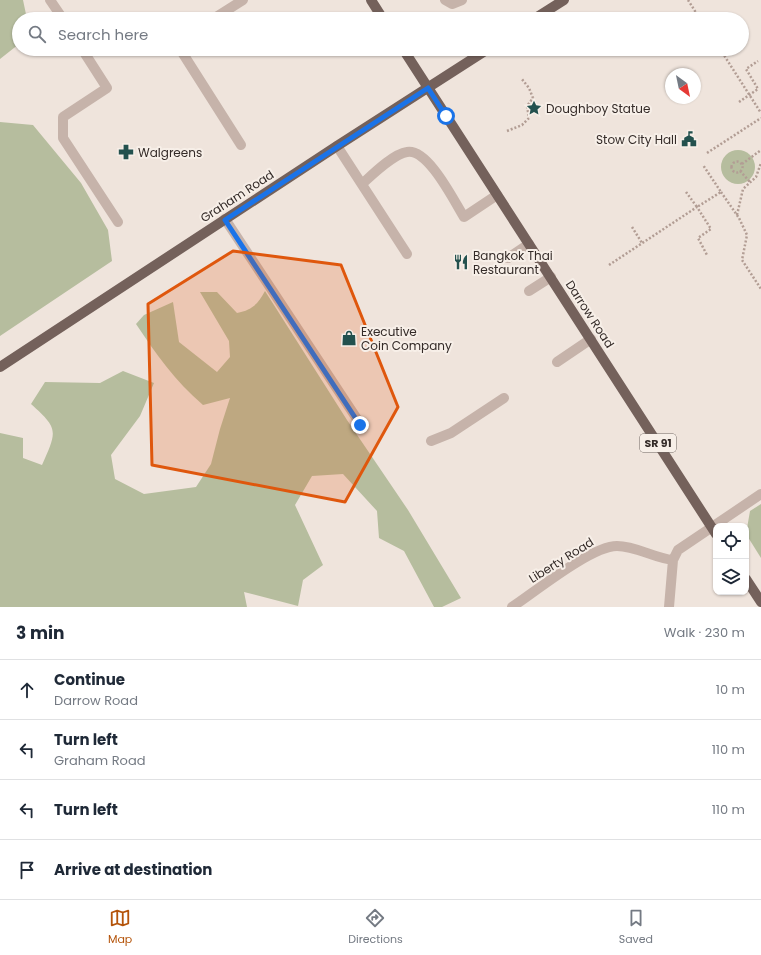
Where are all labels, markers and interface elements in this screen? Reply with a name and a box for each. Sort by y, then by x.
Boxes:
search box [12,12,749,56]
icon: search [26,23,48,45]
text: Search here [58,24,148,45]
north arrow [665,68,701,104]
place icon: Doughboy Statue [525,99,543,117]
place label: Doughboy Statue [546,100,650,117]
route start [437,107,455,125]
public building icon: Stow City Hall [680,130,698,148]
place label: Stow City Hall [596,131,677,148]
pharmacy icon: Walgreens [117,143,135,161]
place label: Walgreens [138,144,202,161]
street label: Graham Road [197,166,277,226]
place label: Bangkok Thai Restaurant [473,247,553,278]
restaurant icon: Bangkok Thai Restaurant [452,253,470,271]
street label: Darrow Road [562,277,618,351]
place label: Executive Coin Company [361,323,452,354]
shop icon: Executive Coin Company [340,329,358,347]
route end [351,416,369,434]
road number: SR 91 [640,434,676,452]
map controls [713,523,749,595]
button: locate [713,523,749,559]
street label: Liberty Road [525,533,597,587]
button: layers [713,559,749,595]
text: 3 min [16,621,64,645]
text: Walk · 230 m [664,623,745,642]
text: Continue [54,669,125,690]
icon: ahead [16,679,38,701]
text: 10 m [716,680,745,699]
text: Darrow Road [54,691,138,710]
text: Turn left [54,729,118,750]
icon: left [16,739,38,761]
text: 110 m [712,740,745,759]
text: Graham Road [54,751,146,770]
icon: left [16,799,38,821]
text: Turn left [54,799,118,820]
text: 110 m [712,800,745,819]
icon: arrive [16,859,38,881]
text: Arrive at destination [54,859,212,880]
tab: Map [108,907,132,948]
tab: Directions [348,907,403,948]
tab: Saved [619,907,653,948]

